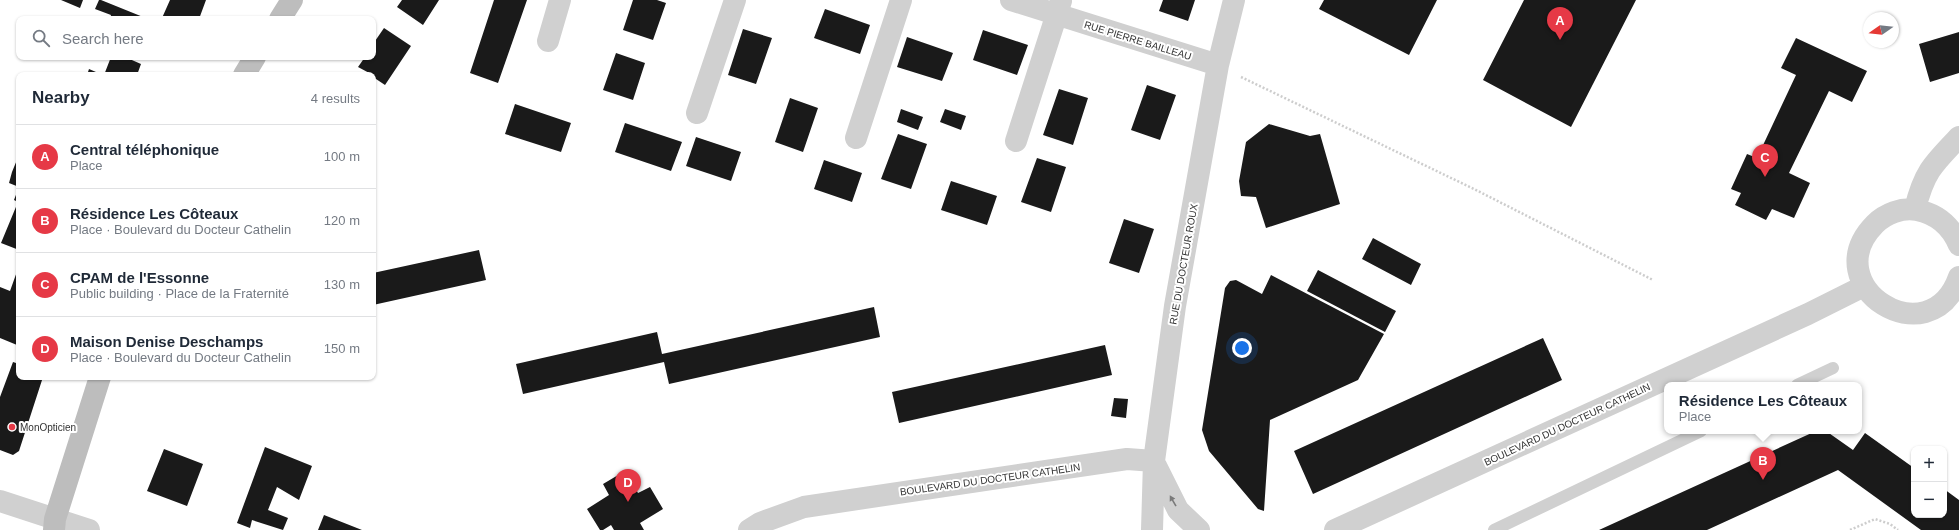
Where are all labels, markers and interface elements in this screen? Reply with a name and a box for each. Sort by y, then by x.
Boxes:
pin: A [1547,7,1573,40]
north arrow [1863,12,1899,48]
search box [16,16,376,60]
street label: RUE PIERRE BAILLEAU [1083,19,1193,62]
icon: search [30,27,52,49]
text: Search here [62,30,144,47]
text: Nearby [32,88,90,107]
text: 4 results [311,91,360,106]
text: Central téléphonique [70,141,219,158]
pin: C [1752,144,1778,177]
text: A [40,149,50,164]
text: 100 m [324,149,360,164]
text: Place [70,158,103,173]
street label: RUE DU DOCTEUR ROUX [1167,203,1200,325]
text: Résidence Les Côteaux [70,205,238,222]
text: B [40,213,50,228]
text: 120 m [324,213,360,228]
text: Place · Boulevard du Docteur Cathelin [70,222,291,237]
text: CPAM de l'Essonne [70,269,209,286]
text: C [40,277,50,292]
text: 130 m [324,277,360,292]
text: Public building · Place de la Fraternité [70,286,289,301]
text: Maison Denise Deschamps [70,333,263,350]
your location [1232,338,1252,358]
text: D [40,341,50,356]
text: 150 m [324,341,360,356]
text: Place · Boulevard du Docteur Cathelin [70,350,291,365]
street label: BOULEVARD DU DOCTEUR CATHELIN [1482,381,1652,468]
popup [1664,382,1862,434]
text: Résidence Les Côteaux [1679,392,1847,409]
text: Place [1679,409,1711,424]
marker: MonOpticien [7,422,17,432]
place label: MonOpticien [20,422,76,433]
map controls [1911,446,1947,518]
button: + [1911,446,1947,482]
pin: B [1750,447,1776,480]
street label: BOULEVARD DU DOCTEUR CATHELIN [899,461,1081,498]
pin: D [615,469,641,502]
button: − [1911,482,1947,518]
one-way arrow [1170,495,1177,507]

